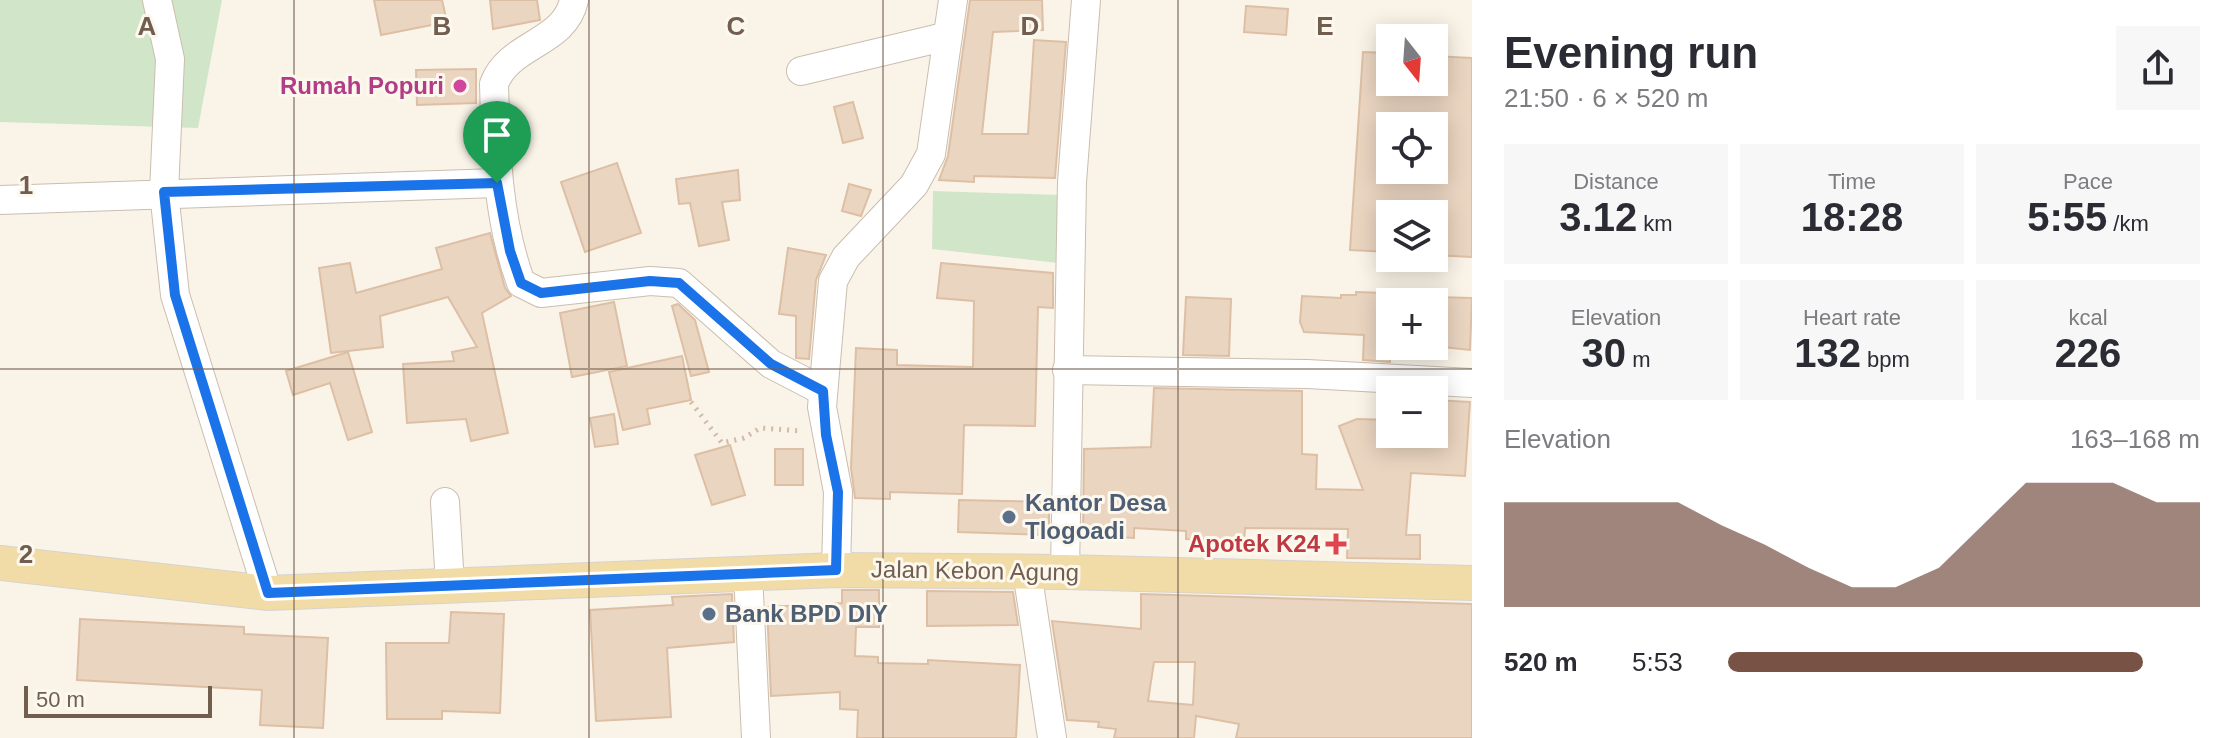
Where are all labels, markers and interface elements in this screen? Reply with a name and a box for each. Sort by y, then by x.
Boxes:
text: A [138,11,157,41]
text: B [433,11,451,41]
text: C [727,11,746,41]
text: D [1021,11,1039,41]
text: E [1316,11,1334,41]
north arrow [1376,24,1448,96]
map controls [1376,24,1448,448]
button: share [2116,26,2200,110]
text: Evening run [1504,28,1758,77]
place label: Rumah Popuri [280,72,444,99]
marker: Rumah Popuri [451,77,469,95]
text: 21:50 · 6 × 520 m [1504,83,1709,113]
pin [463,101,531,183]
button: locate [1376,112,1448,184]
icon: arrive [475,113,519,157]
text: Distance [1573,169,1659,194]
text: Time [1828,169,1876,194]
text: Pace [2063,169,2113,194]
text: 1 [19,170,33,200]
text: 3.12 [1559,195,1637,239]
text: 18:28 [1801,195,1903,239]
text: 5:55 [2027,195,2107,239]
button: layers [1376,200,1448,272]
text: km [1637,211,1673,236]
text: /km [2107,211,2149,236]
button: + [1376,288,1448,360]
text: Elevation [1571,305,1661,330]
text: Heart rate [1803,305,1901,330]
text: kcal [2068,305,2108,330]
text: 30 [1582,331,1626,375]
text: 132 [1794,331,1861,375]
text: 226 [2055,331,2121,375]
text: m [1626,347,1650,372]
text: bpm [1861,347,1910,372]
button: − [1376,376,1448,448]
text: Elevation [1504,424,1611,454]
text: 163–168 m [2070,424,2200,454]
place label: Kantor Desa Tlogoadi [1025,489,1167,544]
marker: Kantor Desa Tlogoadi [1000,508,1018,526]
place label: Apotek K24 [1188,530,1321,557]
marker: Apotek K24 [1327,535,1345,553]
text: 2 [19,539,33,569]
street label: Jalan Kebon Agung [871,555,1079,586]
place label: Bank BPD DIY [725,600,888,627]
marker: Bank BPD DIY [700,605,718,623]
text: 520 m [1504,647,1578,677]
text: 5:53 [1632,647,1683,677]
scale bar [24,682,212,718]
text: 50 m [36,687,85,712]

